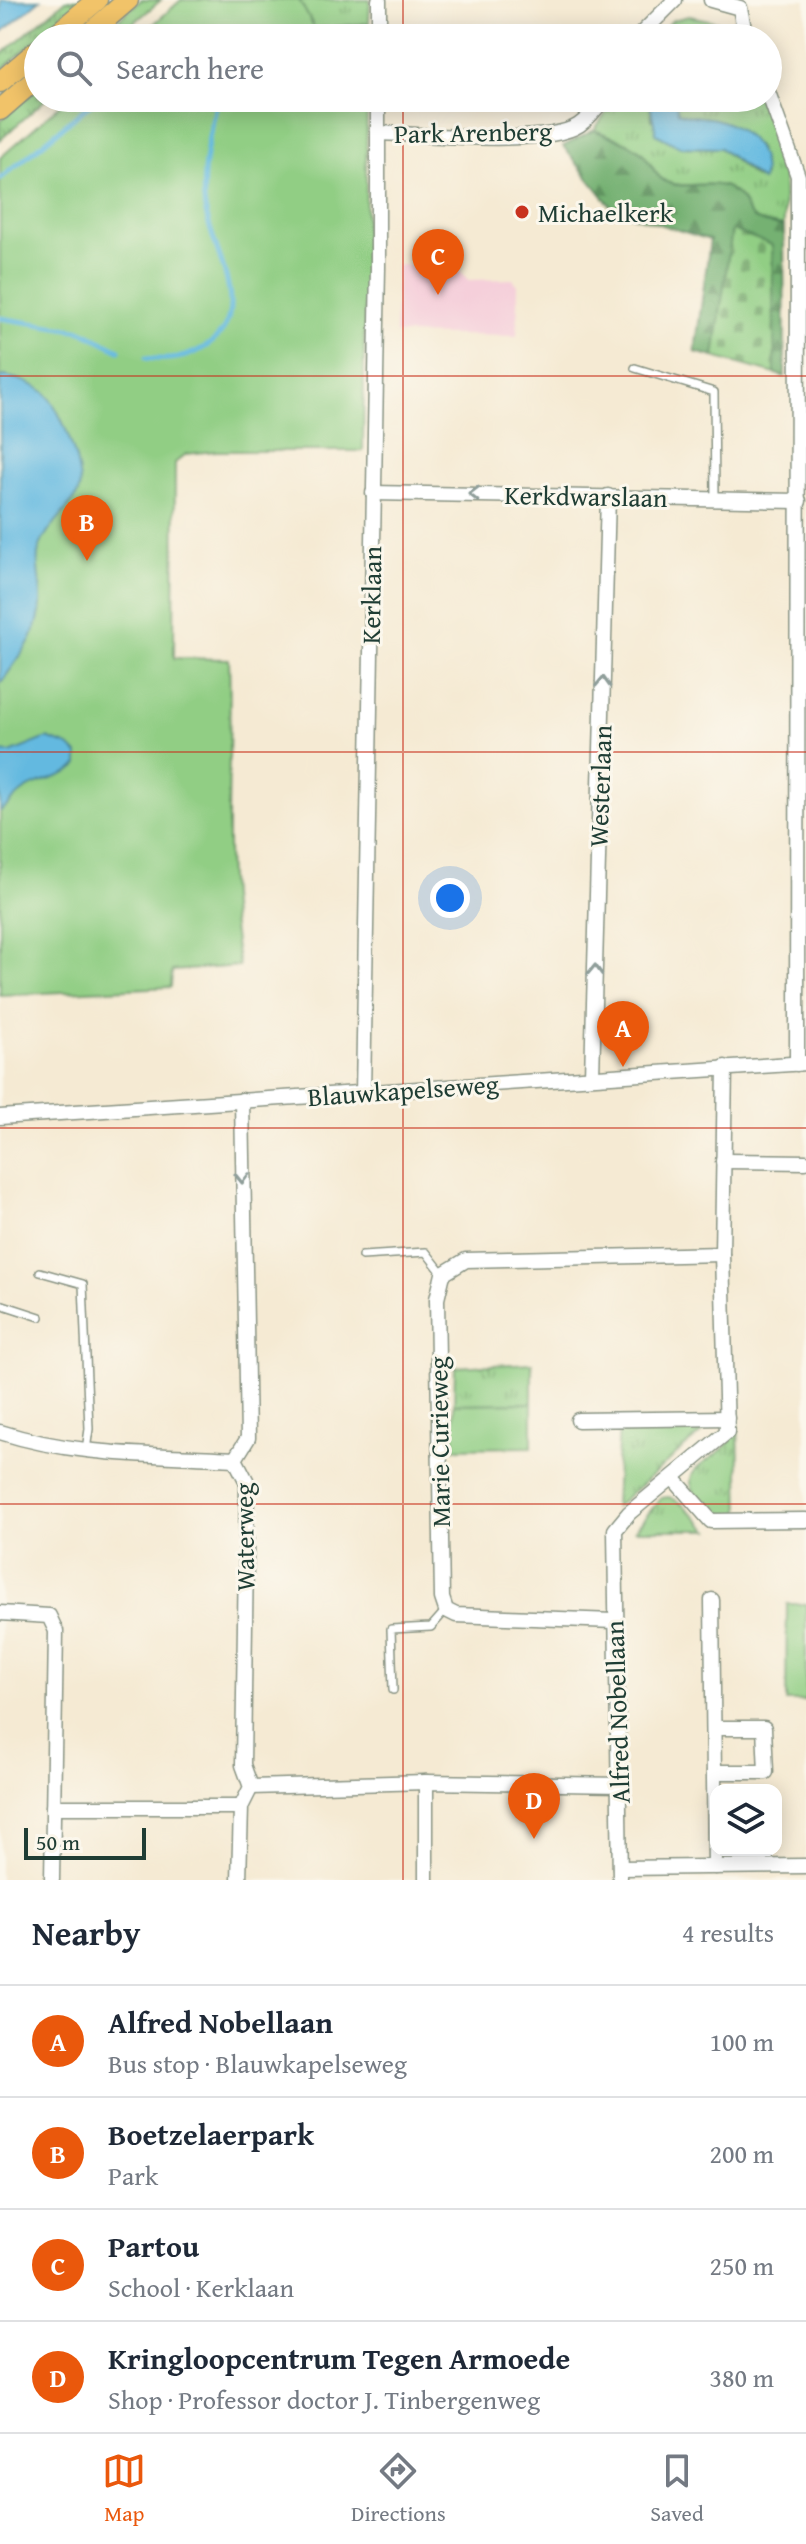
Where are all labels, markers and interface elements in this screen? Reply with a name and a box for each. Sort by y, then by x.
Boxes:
search box [24,24,782,112]
icon: search [52,46,96,90]
text: Search here [116,46,264,90]
street label: Park Arenberg [394,111,552,153]
place label: Michaelkerk [538,193,674,232]
marker: Michaelkerk [513,203,531,221]
pin: C [412,229,464,295]
street label: Kerkdwarslaan [504,475,668,517]
one-way arrow [467,486,480,503]
pin: B [61,495,113,561]
street label: Kerklaan [351,545,391,644]
one-way arrow [594,676,611,688]
street label: Westerlaan [578,724,622,848]
your location [430,878,470,918]
one-way arrow [586,963,604,976]
pin: A [597,1001,649,1067]
street label: Blauwkapelseweg [306,1064,500,1116]
one-way arrow [233,1172,251,1185]
street label: Marie Curieweg [418,1356,460,1528]
street label: Waterweg [224,1482,264,1592]
street label: Alfred Nobellaan [594,1619,640,1804]
pin: D [508,1773,560,1839]
map controls [710,1784,782,1856]
button: layers [710,1784,782,1856]
scale bar [24,1824,146,1860]
text: 50 m [36,1826,80,1858]
text: Nearby [32,1908,141,1957]
text: 4 results [682,1913,774,1952]
text: Alfred Nobellaan [108,2000,333,2044]
text: A [50,2022,66,2061]
text: 100 m [709,2022,774,2061]
text: Bus stop · Blauwkapelseweg [108,2044,407,2083]
text: Boetzelaerpark [108,2112,314,2156]
text: B [50,2134,66,2173]
text: 200 m [709,2134,774,2173]
text: Park [108,2156,158,2195]
text: Partou [108,2224,199,2268]
text: C [51,2246,65,2285]
text: 250 m [709,2246,774,2285]
text: School · Kerklaan [108,2268,294,2307]
text: Kringloopcentrum Tegen Armoede [108,2336,570,2380]
text: D [50,2358,66,2397]
text: 380 m [709,2358,774,2397]
text: Shop · Professor doctor J. Tinbergenweg [108,2380,540,2419]
tab: Map [102,2449,146,2529]
tab: Directions [351,2449,446,2529]
tab: Saved [650,2449,704,2529]

